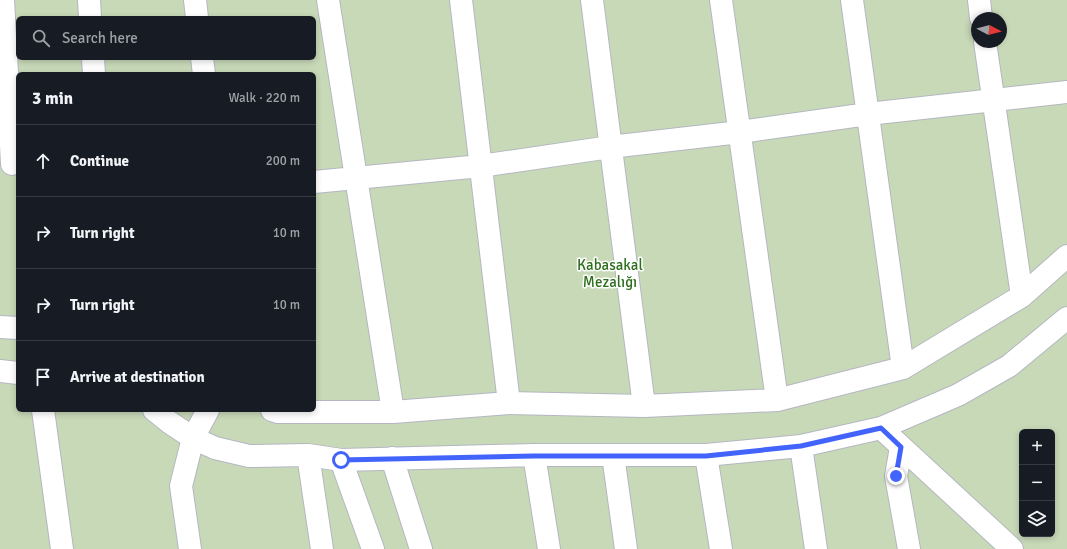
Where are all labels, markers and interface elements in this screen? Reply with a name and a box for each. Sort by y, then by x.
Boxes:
north arrow [971,12,1007,48]
search box [16,16,316,60]
icon: search [30,27,52,49]
text: Search here [62,29,138,47]
text: 3 min [32,88,73,109]
text: Walk · 220 m [229,90,300,106]
icon: ahead [32,150,54,172]
text: Continue [70,152,129,170]
text: 200 m [266,153,300,169]
icon: right [32,222,54,244]
text: Turn right [70,224,135,242]
text: 10 m [273,225,300,241]
park label: Kabasakal Mezalığı [577,256,643,291]
icon: right [32,294,54,316]
text: Turn right [70,296,135,314]
text: 10 m [273,297,300,313]
icon: arrive [32,366,54,388]
text: Arrive at destination [70,368,205,386]
map controls [1019,429,1055,537]
button: + [1019,429,1055,465]
route start [332,451,350,469]
button: − [1019,465,1055,501]
route end [887,467,905,485]
button: layers [1019,501,1055,537]

